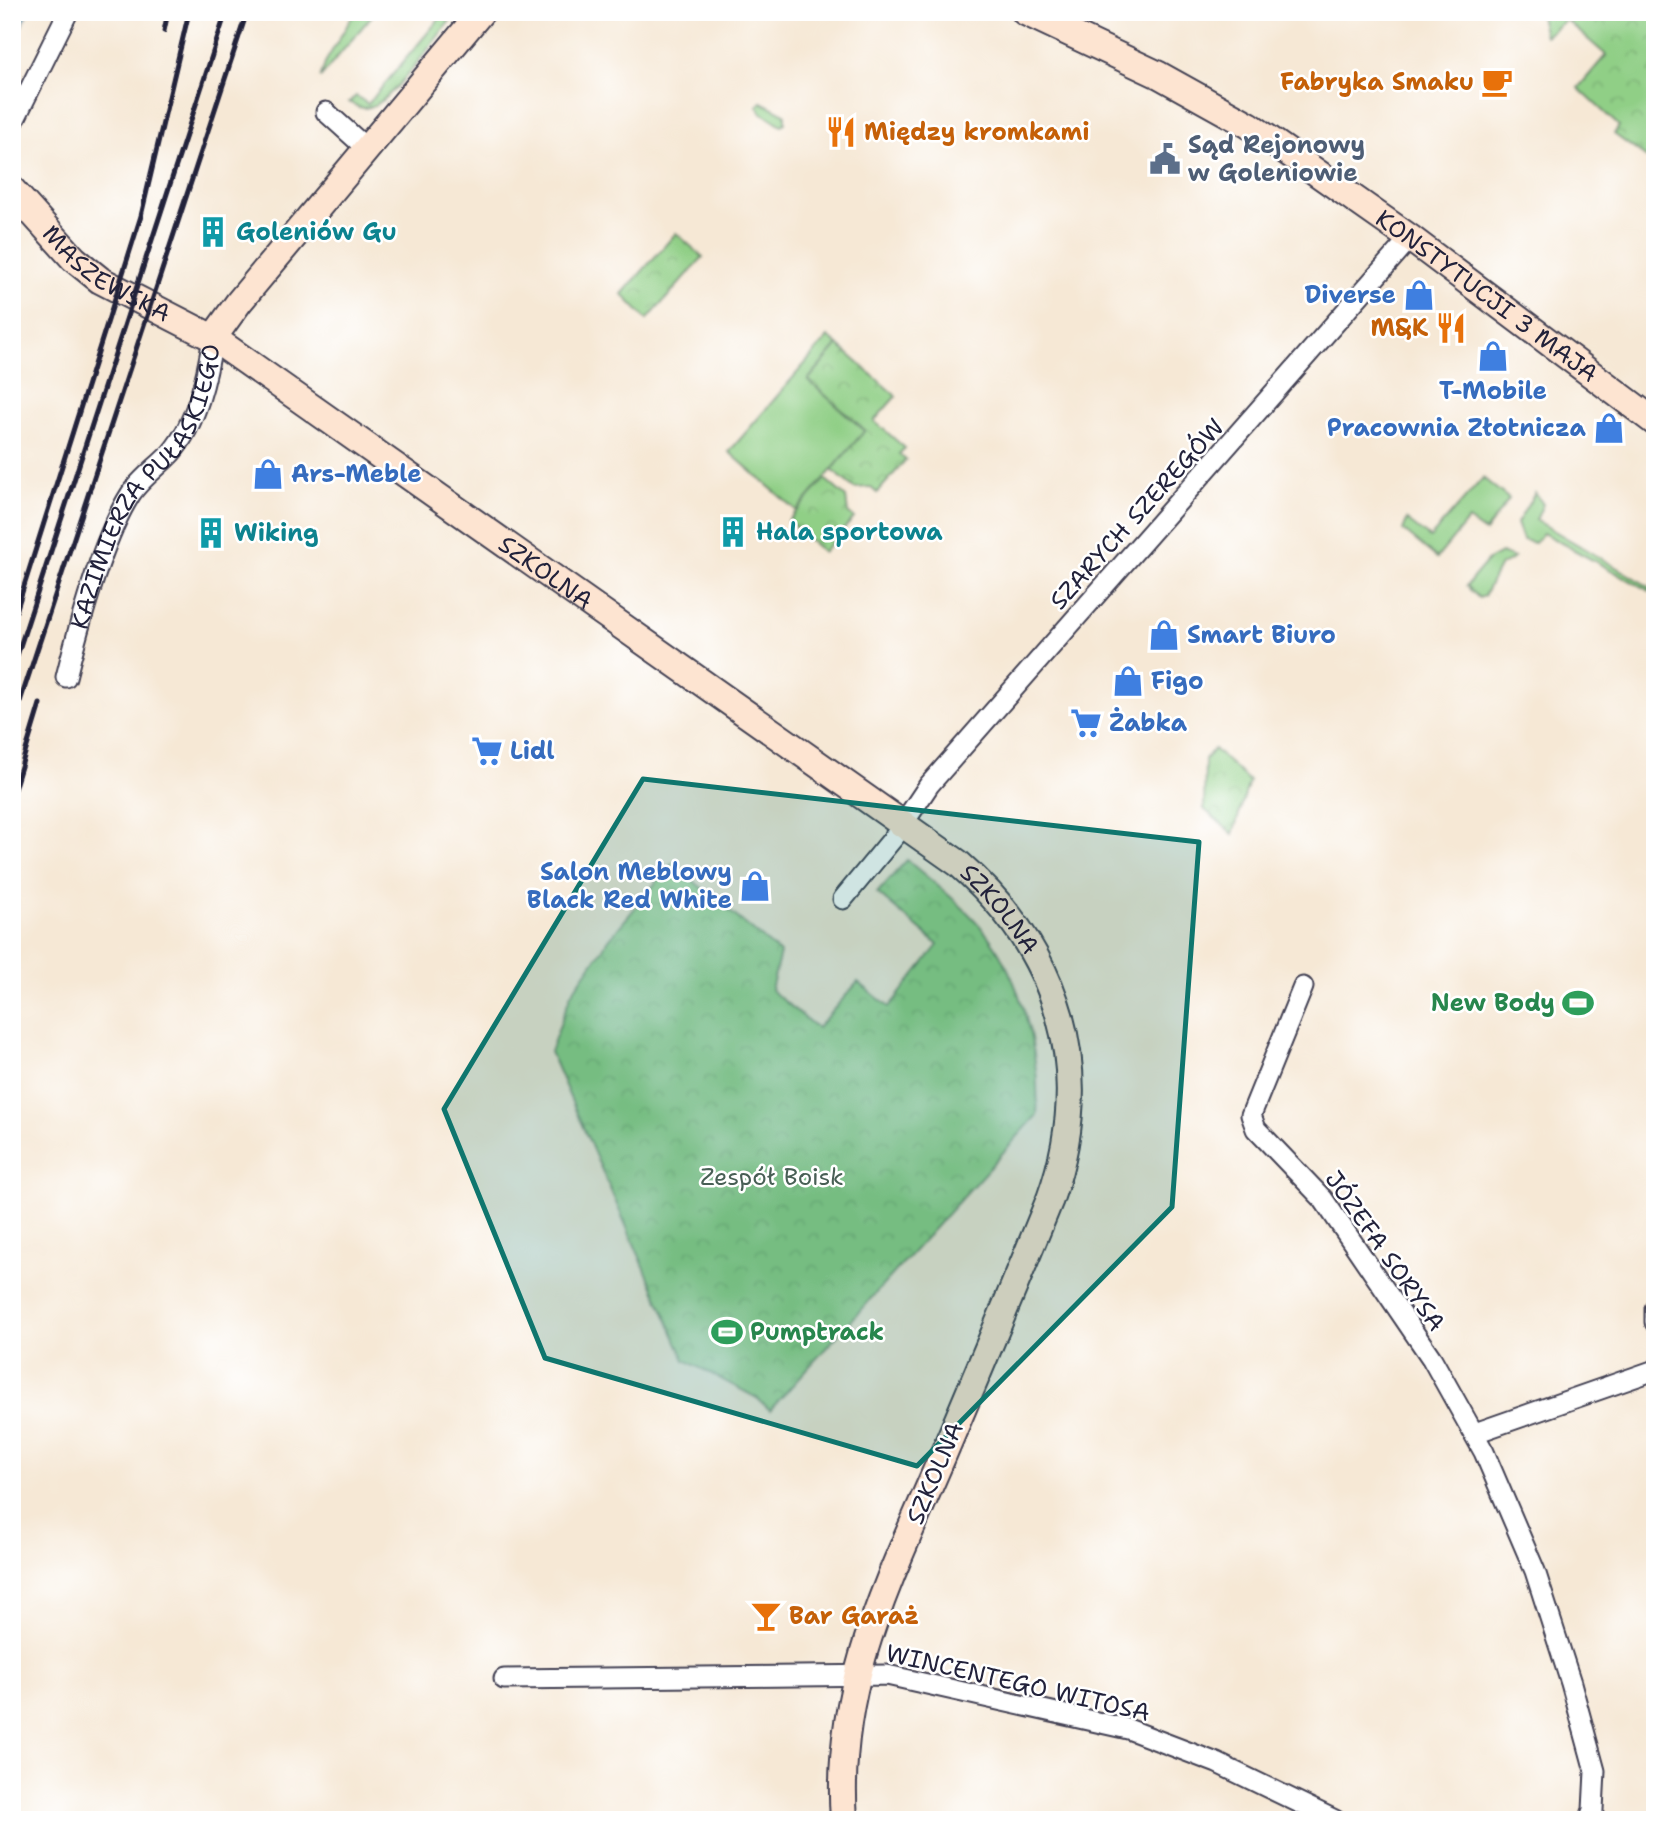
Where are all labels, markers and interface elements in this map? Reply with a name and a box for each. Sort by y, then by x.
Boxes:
cafe icon: Fabryka Smaku [1480,65,1514,99]
place label: Fabryka Smaku [1280,66,1474,98]
restaurant icon: Między kromkami [824,115,858,149]
place label: Między kromkami [864,116,1090,148]
place label: Sąd Rejonowy w Goleniowie [1188,129,1365,189]
public building icon: Sąd Rejonowy w Goleniowie [1148,142,1182,176]
street label: KONSTYTUCJI 3 MAJA [1369,203,1604,390]
building icon: Goleniów Gu [196,215,230,249]
place label: Goleniów Gu [236,216,397,248]
street label: MASZEWSKA [35,218,176,330]
shop icon: Diverse [1402,278,1436,312]
place label: Diverse [1304,279,1396,311]
restaurant icon: M&K [1434,311,1468,345]
place label: M&K [1370,312,1429,344]
shop icon: T-Mobile [1476,339,1510,373]
street label: KAZIMIERZA PUŁASKIEGO [63,341,228,633]
place label: T-Mobile [1439,375,1547,407]
shop icon: Pracownia Złotnicza [1592,411,1626,445]
street label: SZARYCH SZEREGÓW [1043,412,1231,616]
place label: Pracownia Złotnicza [1327,412,1587,444]
shop icon: Ars-Meble [251,457,285,491]
place label: Ars-Meble [291,458,422,490]
building icon: Hala sportowa [716,515,750,549]
building icon: Wiking [194,516,228,550]
place label: Hala sportowa [756,516,943,548]
place label: Wiking [234,517,319,549]
street label: SZKOLNA [492,528,599,617]
shop icon: Smart Biuro [1147,618,1181,652]
place label: Smart Biuro [1187,619,1336,651]
shop icon: Figo [1111,664,1145,698]
place label: Figo [1151,665,1204,697]
supermarket icon: Żabka [1069,706,1103,740]
place label: Żabka [1109,707,1188,739]
supermarket icon: Lidl [470,734,504,768]
place label: Lidl [510,735,555,767]
place label: Salon Meblowy Black Red White [527,856,732,916]
street label: SZKOLNA [953,857,1046,960]
shop icon: Salon Meblowy Black Red White [738,869,772,903]
sports icon: New Body [1561,986,1595,1020]
place label: New Body [1431,987,1555,1019]
park label: Zespół Boisk [700,1161,844,1193]
street label: JÓZEFA SORYSA [1318,1164,1452,1338]
sports icon: Pumptrack [710,1315,744,1349]
place label: Pumptrack [750,1316,884,1348]
street label: SZKOLNA [899,1417,971,1529]
bar icon: Bar Garaż [749,1599,783,1633]
place label: Bar Garaż [789,1600,919,1632]
street label: WINCENTEGO WITOSA [883,1637,1153,1729]

